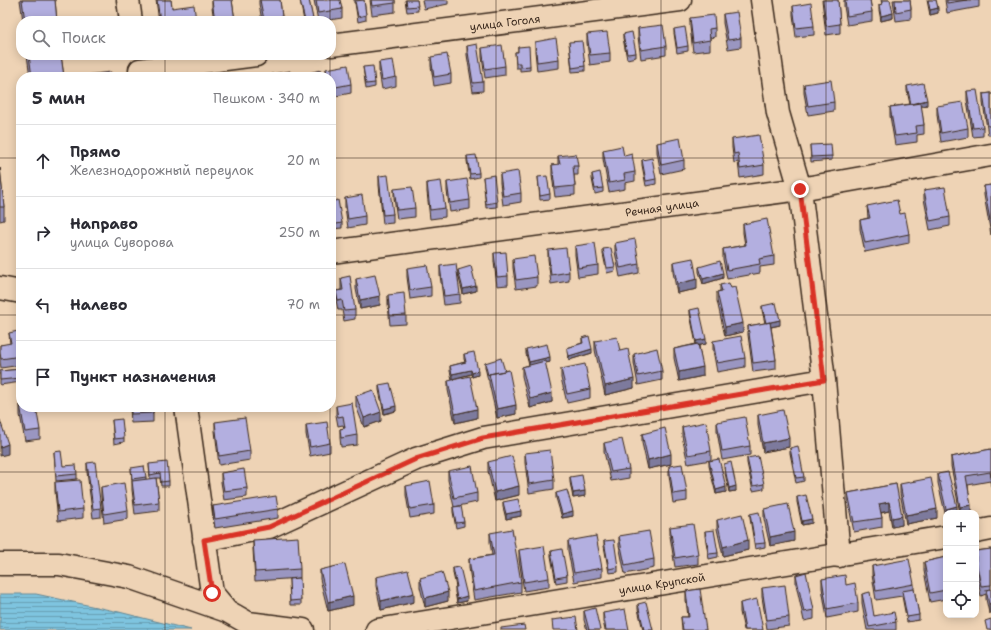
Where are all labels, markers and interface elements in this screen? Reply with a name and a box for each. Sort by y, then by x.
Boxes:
street label: улица Гоголя [469,11,541,35]
search box [16,16,336,60]
icon: search [30,27,52,49]
text: Поиск [62,28,106,48]
text: 5 мин [32,87,85,109]
text: Пешком · 340 m [213,90,320,107]
text: Прямо [70,142,120,162]
icon: ahead [32,150,54,172]
text: 20 m [287,152,320,169]
text: Железнодорожный переулок [70,162,254,179]
route end [791,180,809,198]
street label: Речная улица [624,195,700,221]
text: Направо [70,214,138,234]
icon: right [32,222,54,244]
text: 250 m [279,224,320,241]
text: улица Суворова [70,234,174,251]
icon: left [32,294,54,316]
text: Налево [70,295,128,315]
text: 70 m [286,296,320,313]
icon: arrive [32,366,54,388]
text: Пункт назначения [70,367,216,387]
map controls [943,510,979,618]
button: + [943,510,979,546]
button: − [943,546,979,582]
street label: улица Крупской [618,570,706,598]
button: locate [943,582,979,618]
route start [203,584,221,602]

